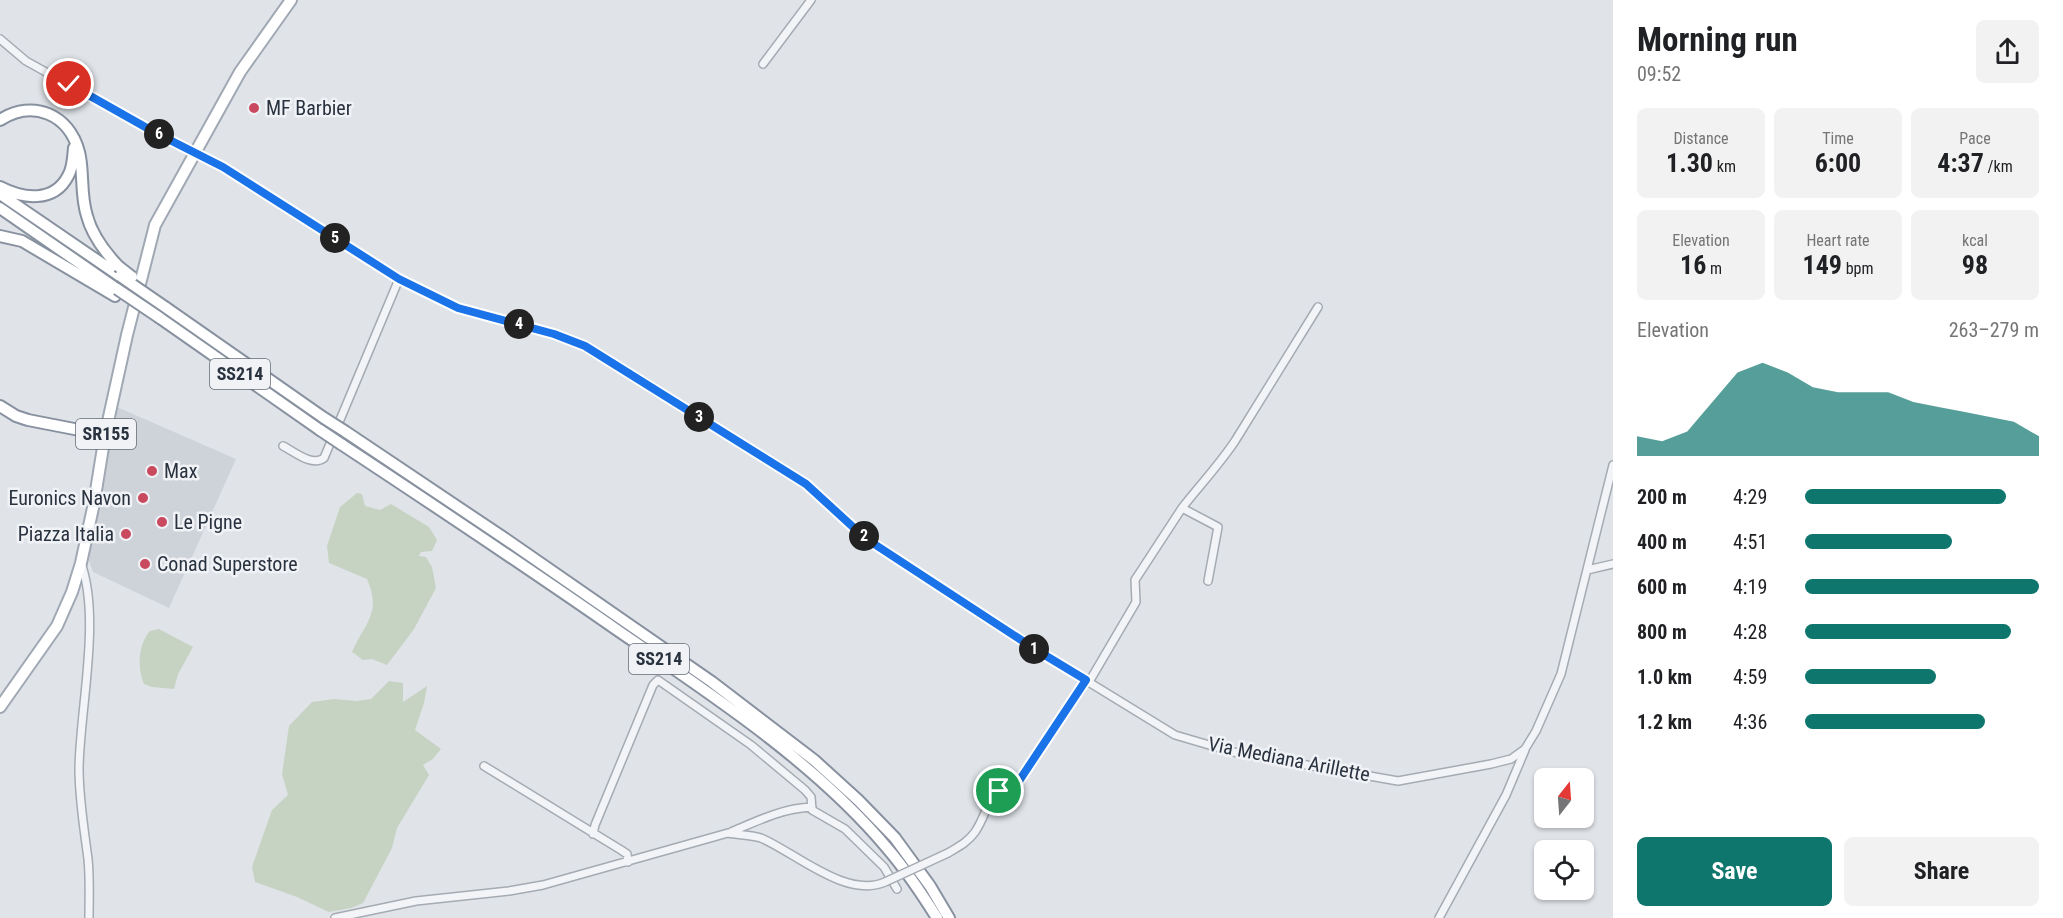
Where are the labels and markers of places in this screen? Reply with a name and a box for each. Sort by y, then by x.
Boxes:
pin [43,58,94,109]
place label: MF Barbier [266,96,352,120]
marker: MF Barbier [247,101,261,115]
pin: 6 [144,119,174,149]
pin: 5 [320,223,350,253]
pin: 4 [504,309,534,339]
pin: 3 [684,402,714,432]
place label: Max [164,459,198,483]
marker: Max [145,464,159,478]
place label: Euronics Navon [8,486,131,510]
marker: Euronics Navon [136,491,150,505]
place label: Le Pigne [174,510,242,534]
marker: Le Pigne [155,515,169,529]
pin: 2 [849,521,879,551]
place label: Piazza Italia [18,522,114,546]
marker: Piazza Italia [119,527,133,541]
place label: Conad Superstore [157,552,298,576]
marker: Conad Superstore [138,557,152,571]
pin: 1 [1019,634,1049,664]
pin [973,765,1024,816]

